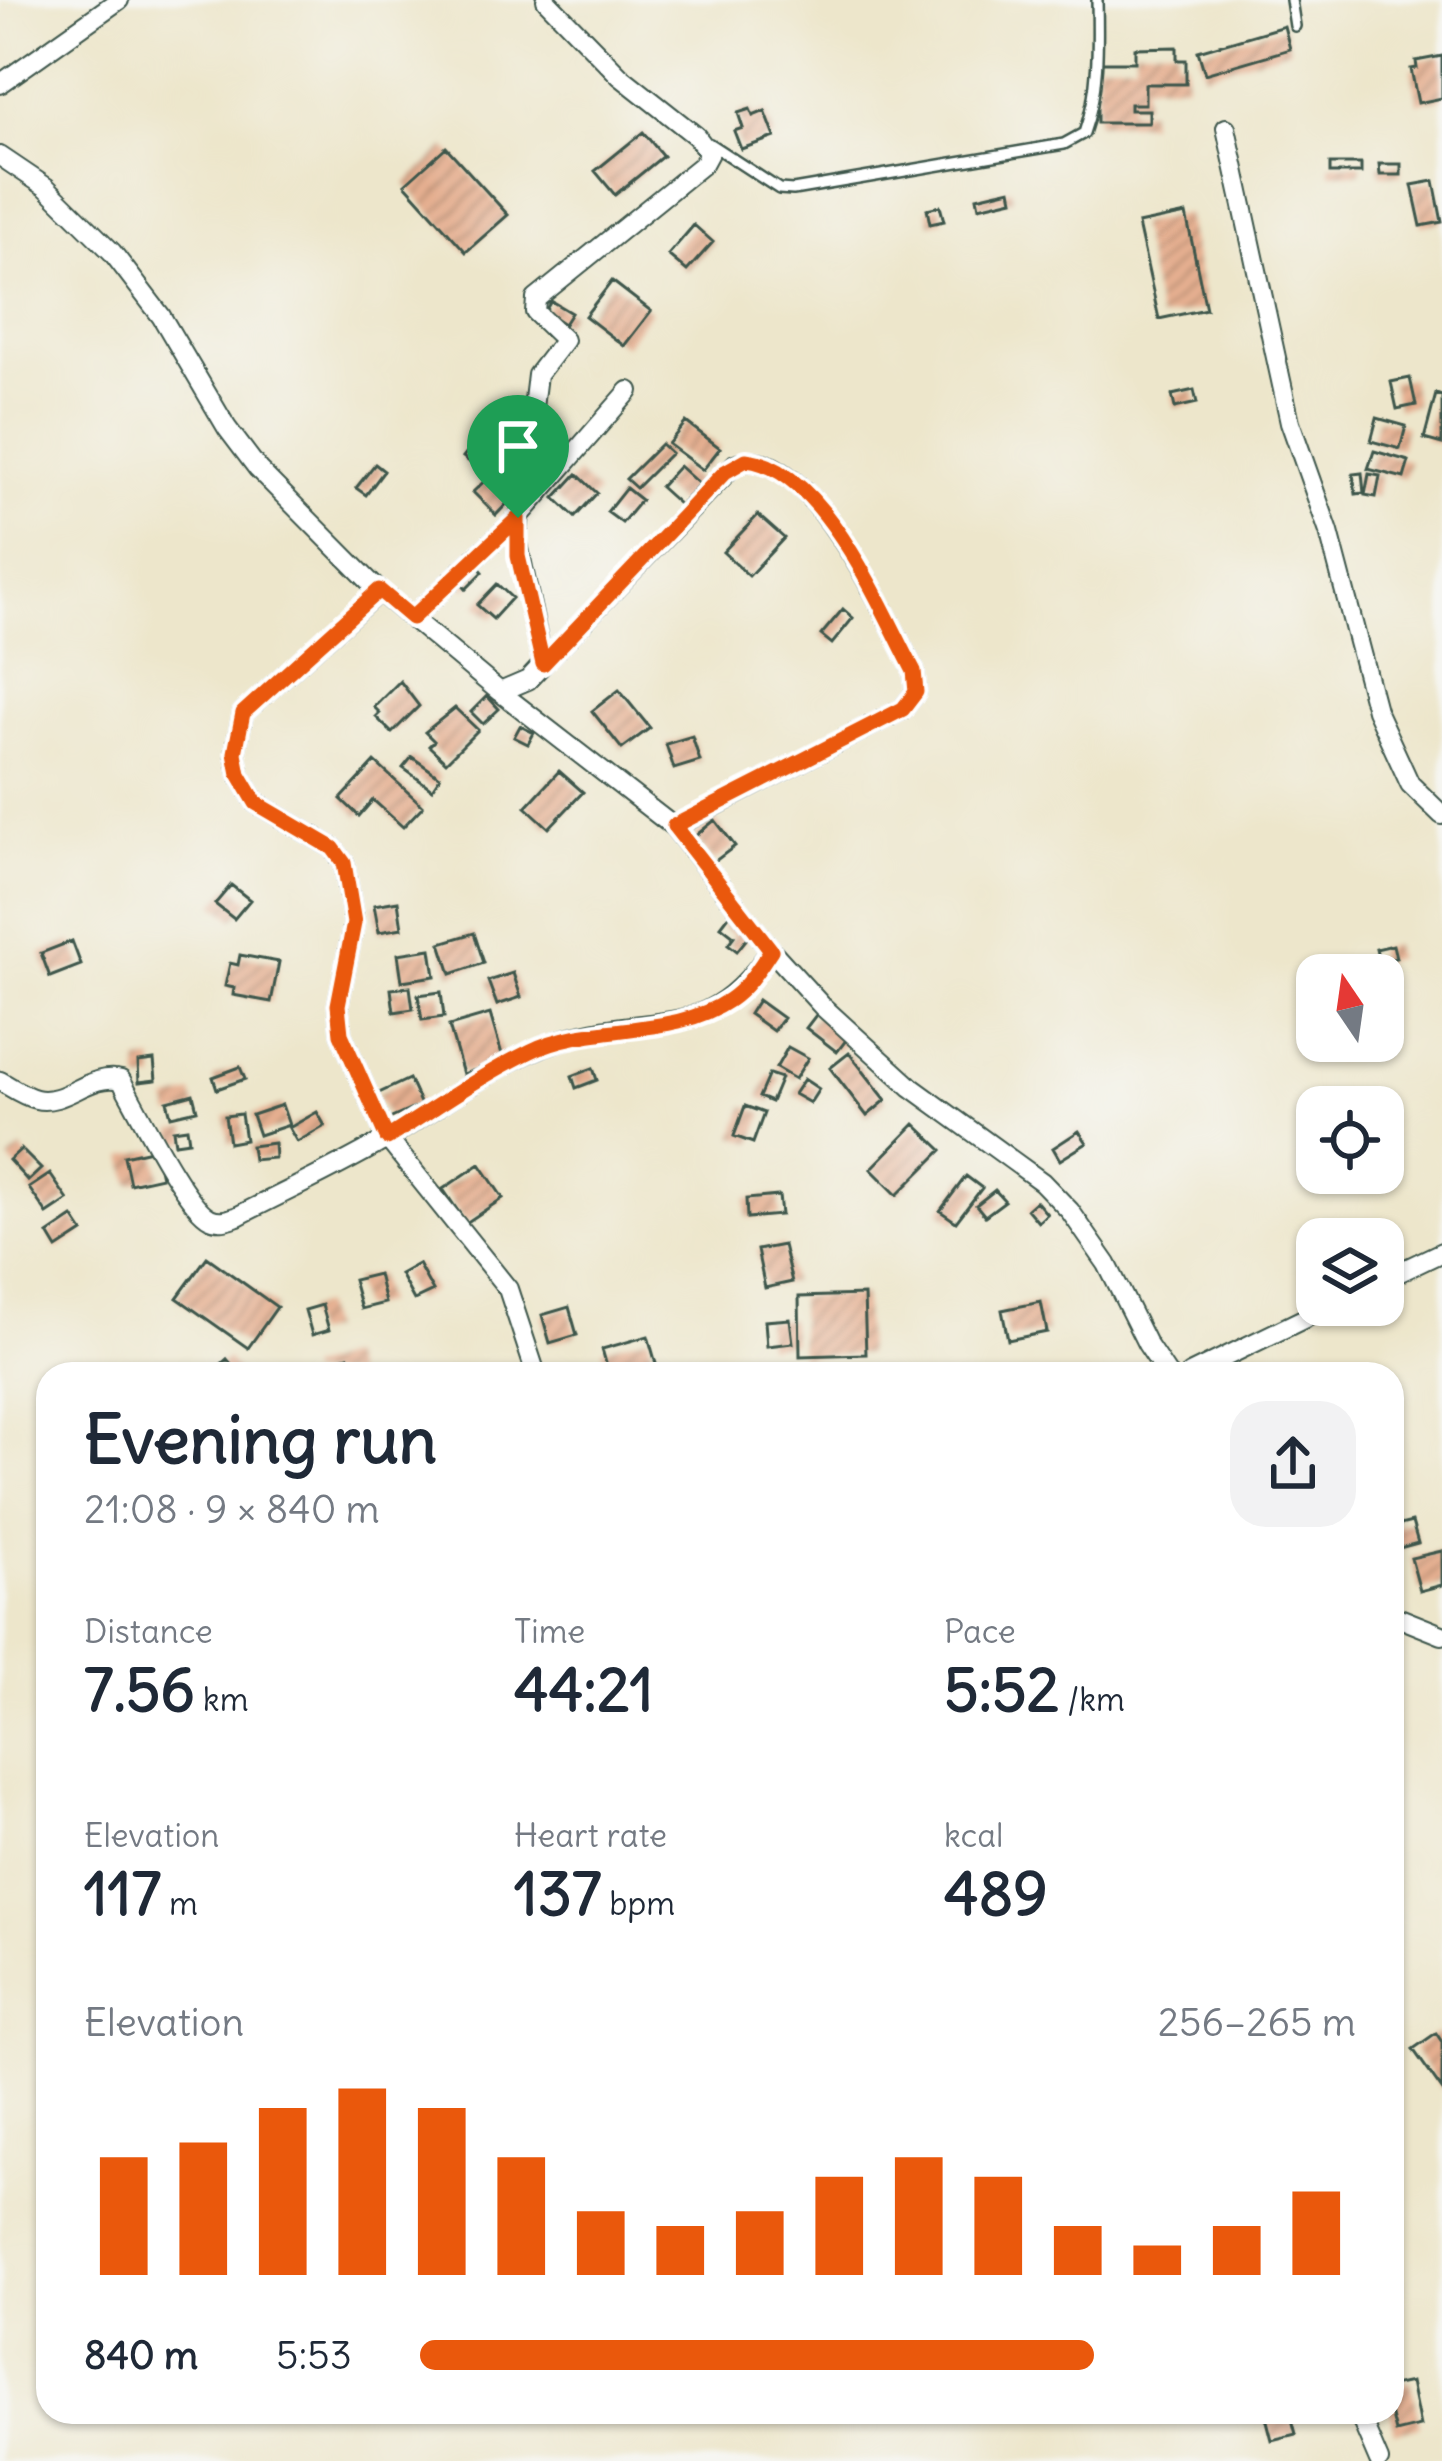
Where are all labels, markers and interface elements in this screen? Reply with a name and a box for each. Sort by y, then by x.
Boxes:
pin [467,395,569,518]
icon: arrive [485,413,551,479]
north arrow [1296,954,1404,1062]
map controls [1296,954,1404,1326]
button: locate [1296,1086,1404,1194]
button: layers [1296,1218,1404,1326]
text: Evening run [84,1398,437,1481]
button: share [1230,1401,1356,1527]
text: 21:08 · 9 × 840 m [84,1485,380,1534]
text: Distance [84,1610,213,1652]
text: Time [514,1610,585,1652]
text: Pace [944,1610,1016,1652]
text: 7.56 [84,1652,195,1727]
text: 44:21 [514,1652,654,1727]
text: 5:52 [944,1652,1059,1727]
text: km [195,1678,249,1720]
text: /km [1059,1678,1125,1720]
text: Elevation [84,1814,219,1856]
text: Heart rate [514,1814,667,1856]
text: kcal [944,1814,1003,1856]
text: 117 [84,1856,161,1931]
text: 137 [514,1856,601,1931]
text: 489 [944,1856,1048,1931]
text: m [161,1882,198,1924]
text: bpm [601,1882,675,1924]
text: Elevation [84,1998,244,2047]
text: 256–265 m [1158,1998,1356,2047]
text: 840 m [84,2331,198,2380]
text: 5:53 [276,2331,352,2380]

